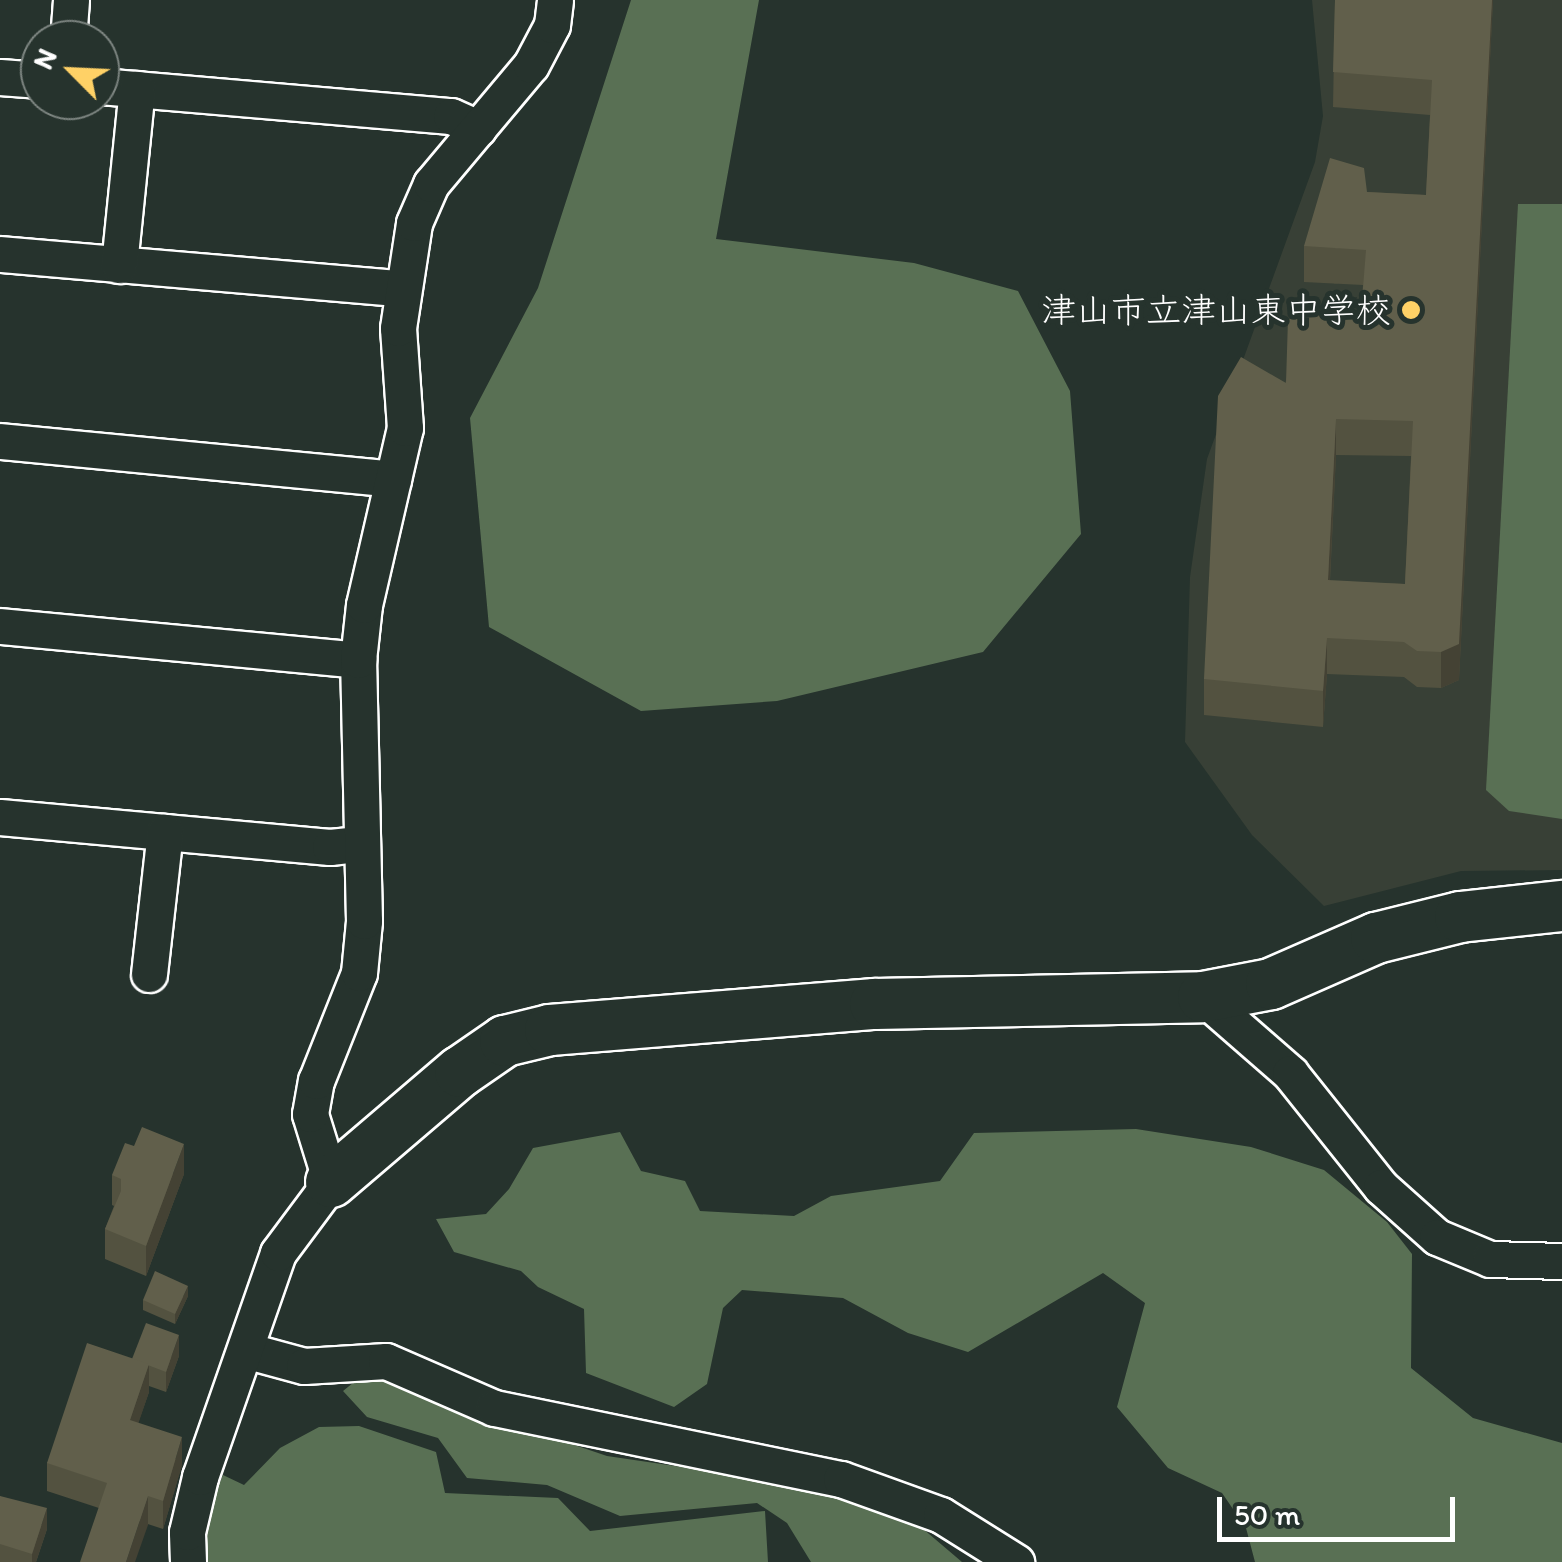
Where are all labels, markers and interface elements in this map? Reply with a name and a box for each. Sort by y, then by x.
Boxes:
north arrow [20,20,120,120]
text: N [25,43,64,74]
place label: 津山市立津山東中学校 [1041,289,1391,331]
marker: 津山市立津山東中学校 [1400,299,1422,321]
scale bar [1222,1477,1460,1539]
text: 50 m [1234,1496,1300,1533]

